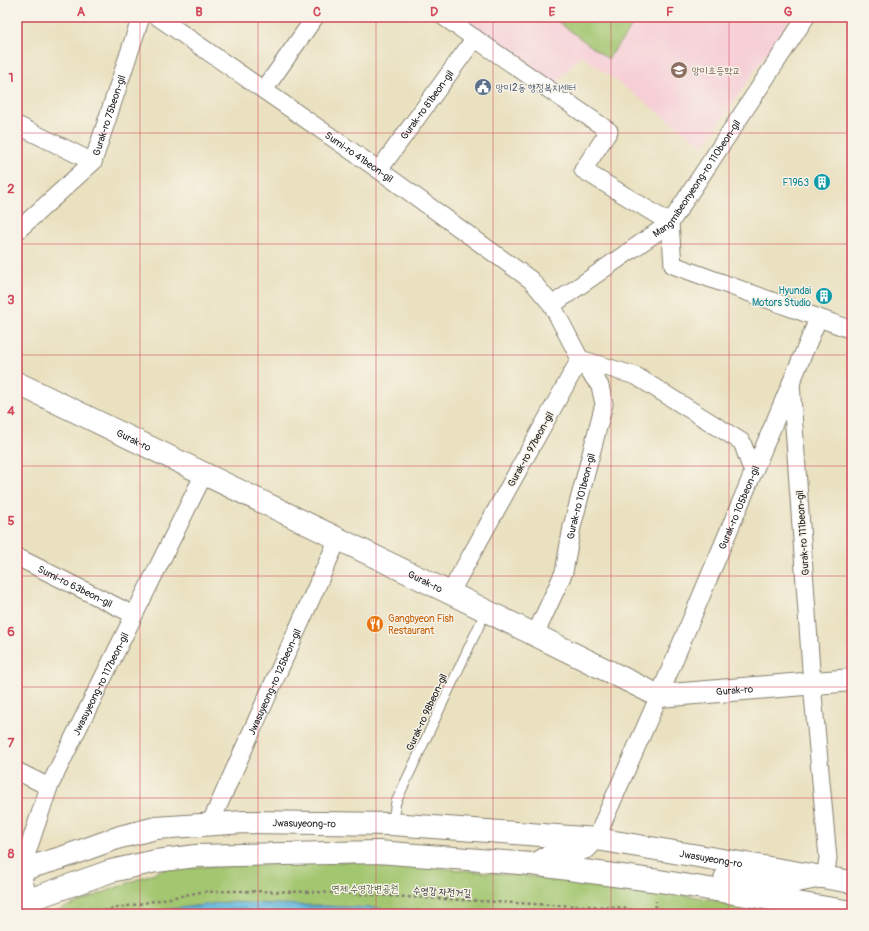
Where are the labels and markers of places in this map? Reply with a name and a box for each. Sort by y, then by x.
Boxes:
school or university icon: 망미초등학교 [669,60,689,80]
place label: 망미초등학교 [692,65,740,77]
public building icon: 망미2동 행정복지센터 [473,77,493,97]
place label: 망미2동 행정복지센터 [496,82,576,94]
building icon: F1963 [812,172,832,192]
place label: F1963 [783,177,809,189]
place label: Hyundai Motors Studio [752,285,812,309]
building icon: Hyundai Motors Studio [814,286,834,306]
place label: Gangbyeon Fish Restaurant [388,613,454,637]
restaurant icon: Gangbyeon Fish Restaurant [365,614,385,634]

